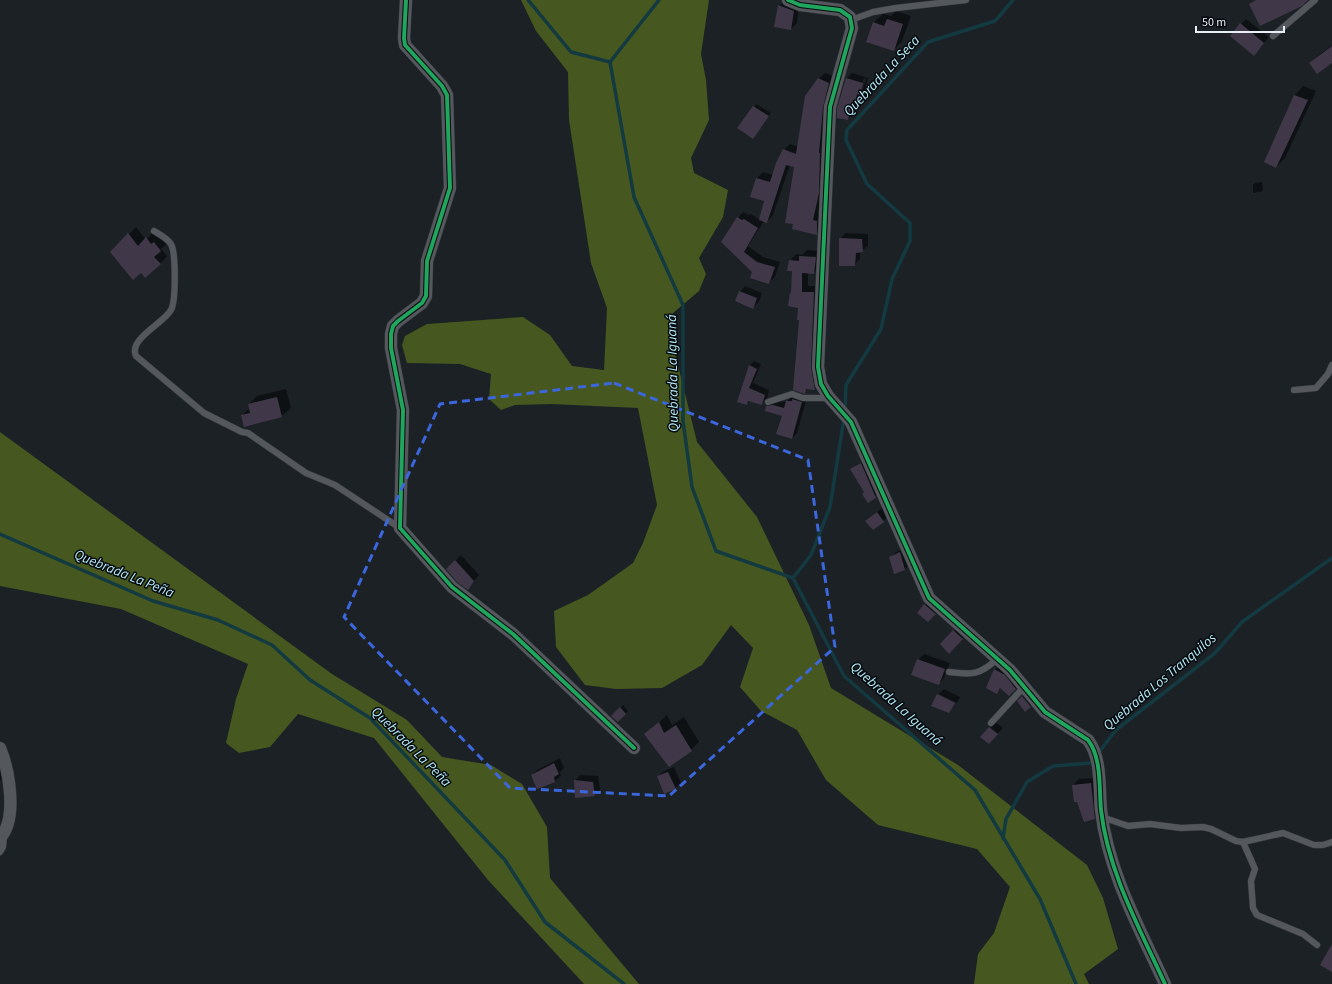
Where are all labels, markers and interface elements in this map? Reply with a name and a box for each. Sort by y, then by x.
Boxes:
scale bar [1196,8,1284,34]
text: 50 m [1202,14,1226,31]
water label: Quebrada La Seca [839,31,925,121]
water label: Quebrada La Iguaná [662,314,684,432]
water label: Quebrada La Peña [71,545,177,603]
water label: Quebrada Los Tranquilos [1099,628,1221,735]
water label: Quebrada La Iguaná [846,657,947,751]
water label: Quebrada La Peña [366,702,456,792]

